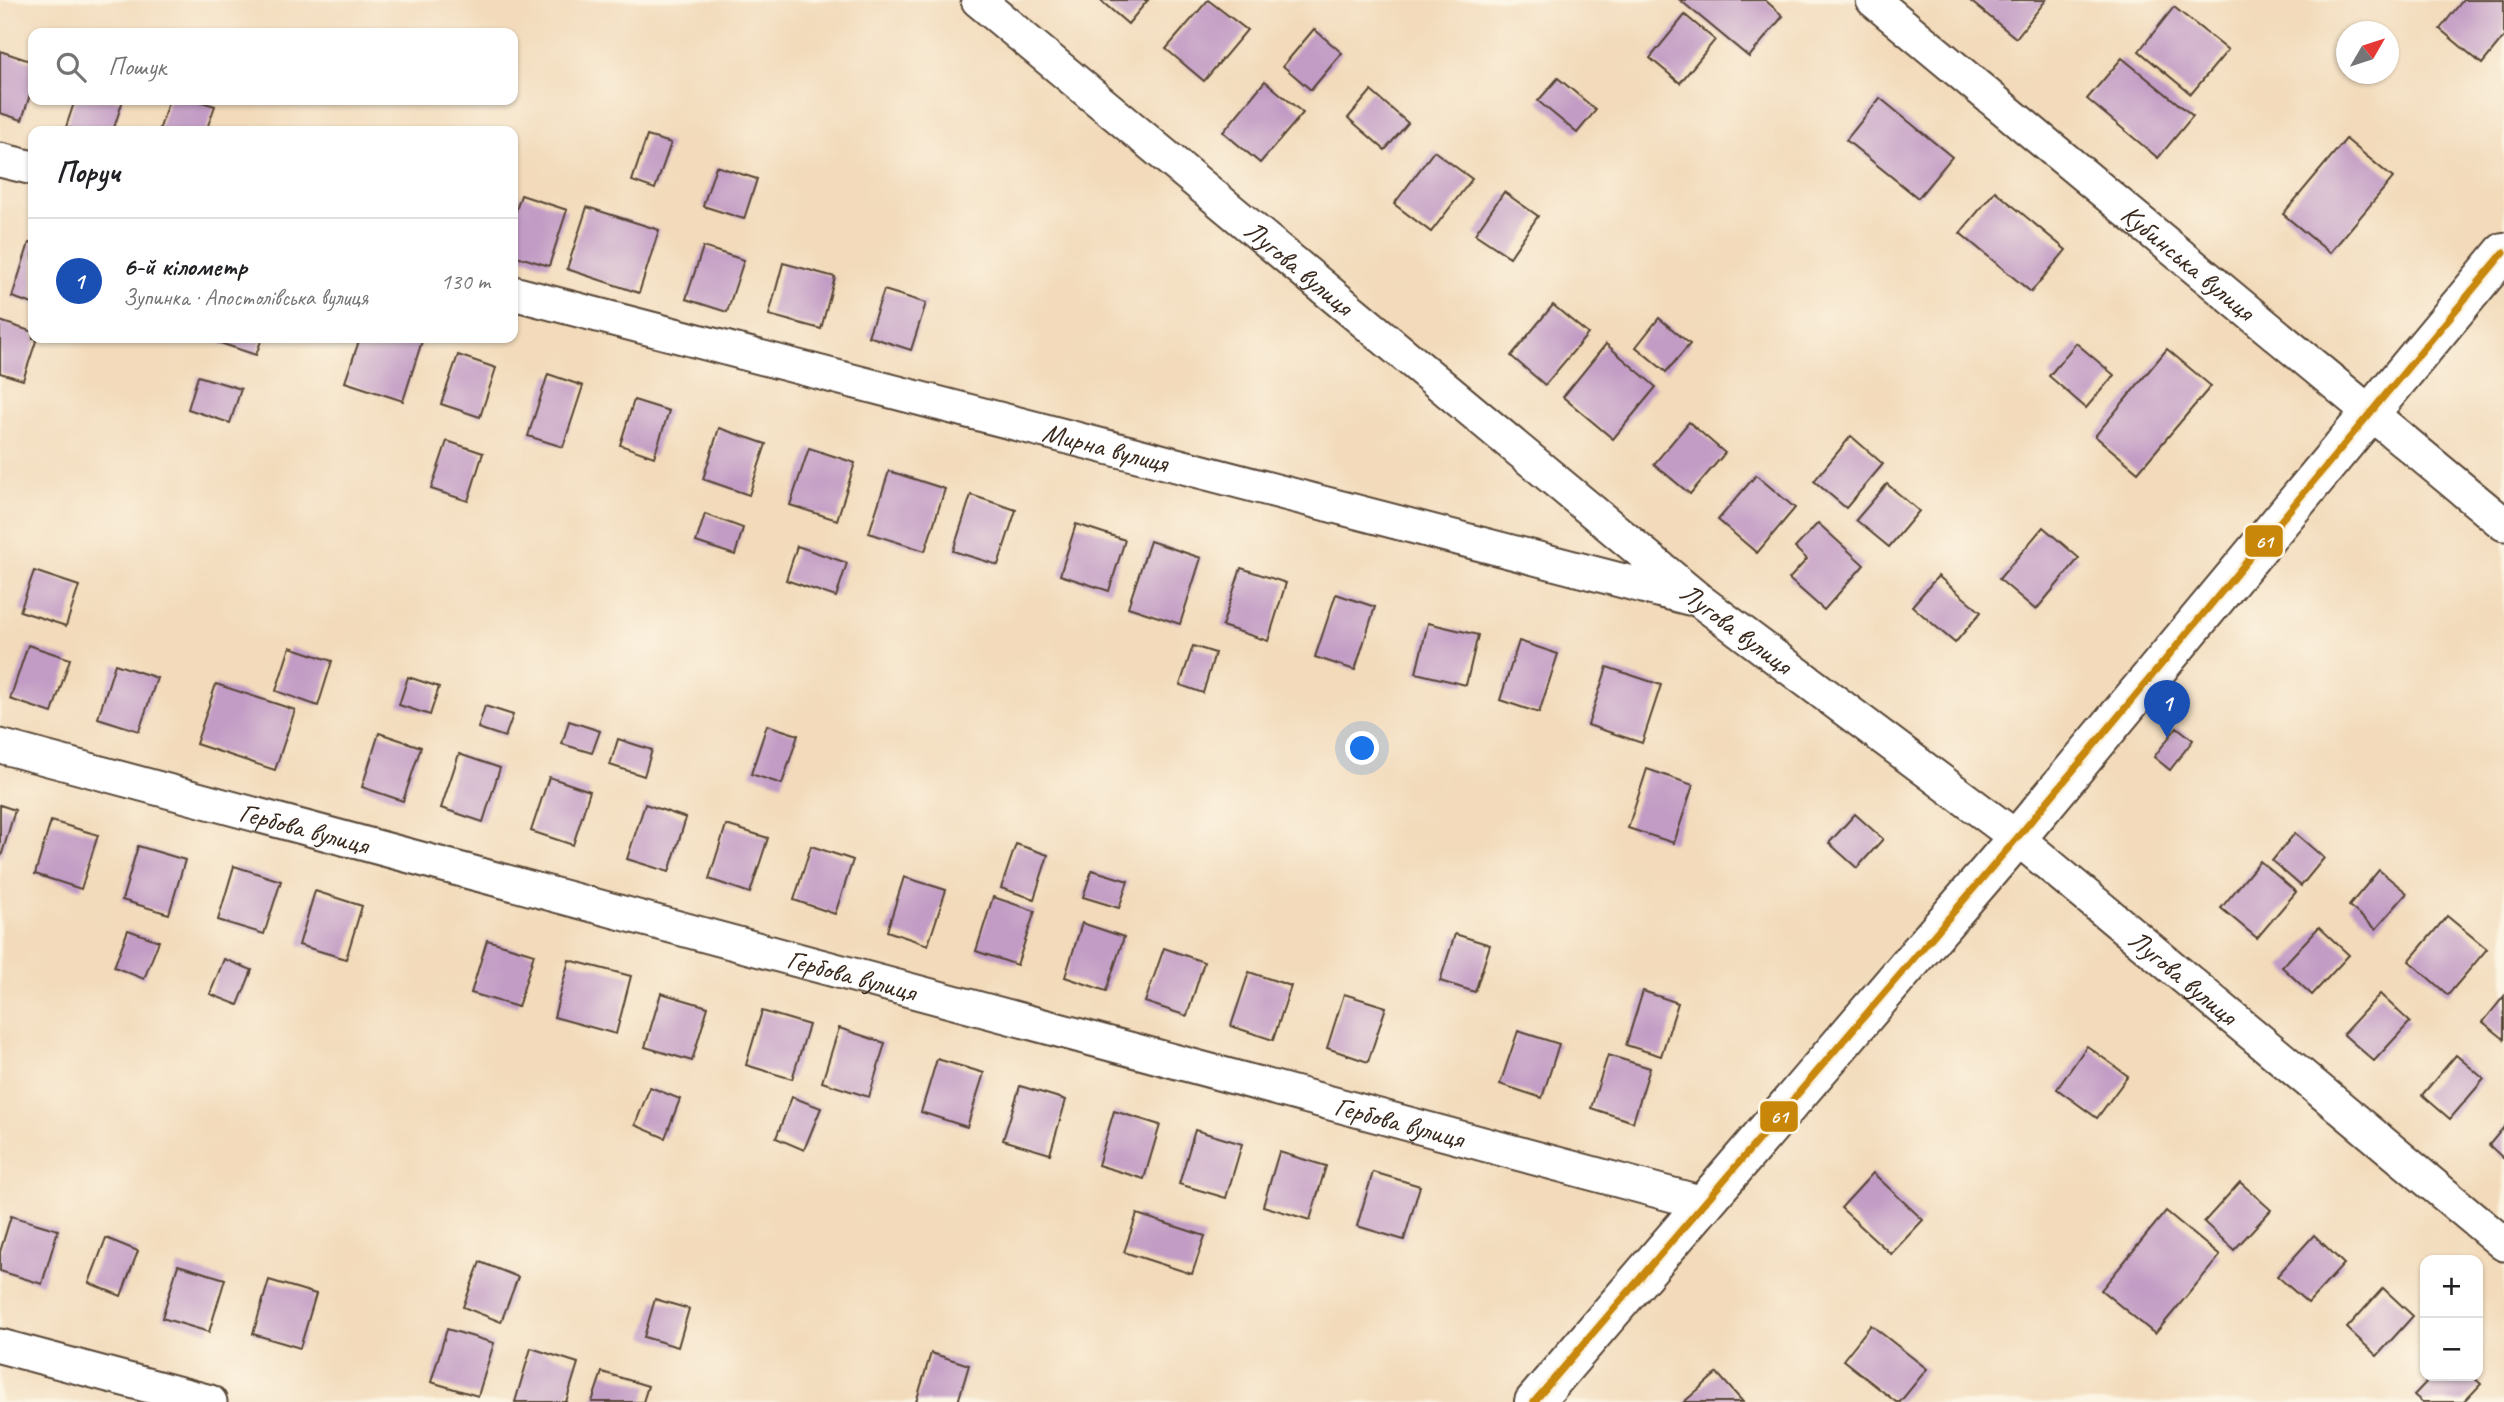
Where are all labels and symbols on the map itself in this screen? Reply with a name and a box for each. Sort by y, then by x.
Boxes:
north arrow [2336,21,2399,84]
street label: Кубинська вулиця [2114,197,2264,330]
street label: Лугова вулиця [1237,212,1362,325]
street label: Мирна вулиця [1039,414,1174,481]
line badge: 61 [2244,524,2284,558]
text: 61 [2255,530,2275,554]
street label: Лугова вулиця [1673,575,1801,683]
pin: 1 [2144,680,2190,738]
your location [1345,731,1379,765]
street label: Гербова вулиця [236,794,375,863]
street label: Лугова вулиця [2122,922,2247,1034]
street label: Гербова вулиця [783,941,922,1010]
street label: Гербова вулиця [1331,1088,1470,1157]
line badge: 61 [1759,1100,1799,1133]
text: 61 [1770,1105,1790,1129]

